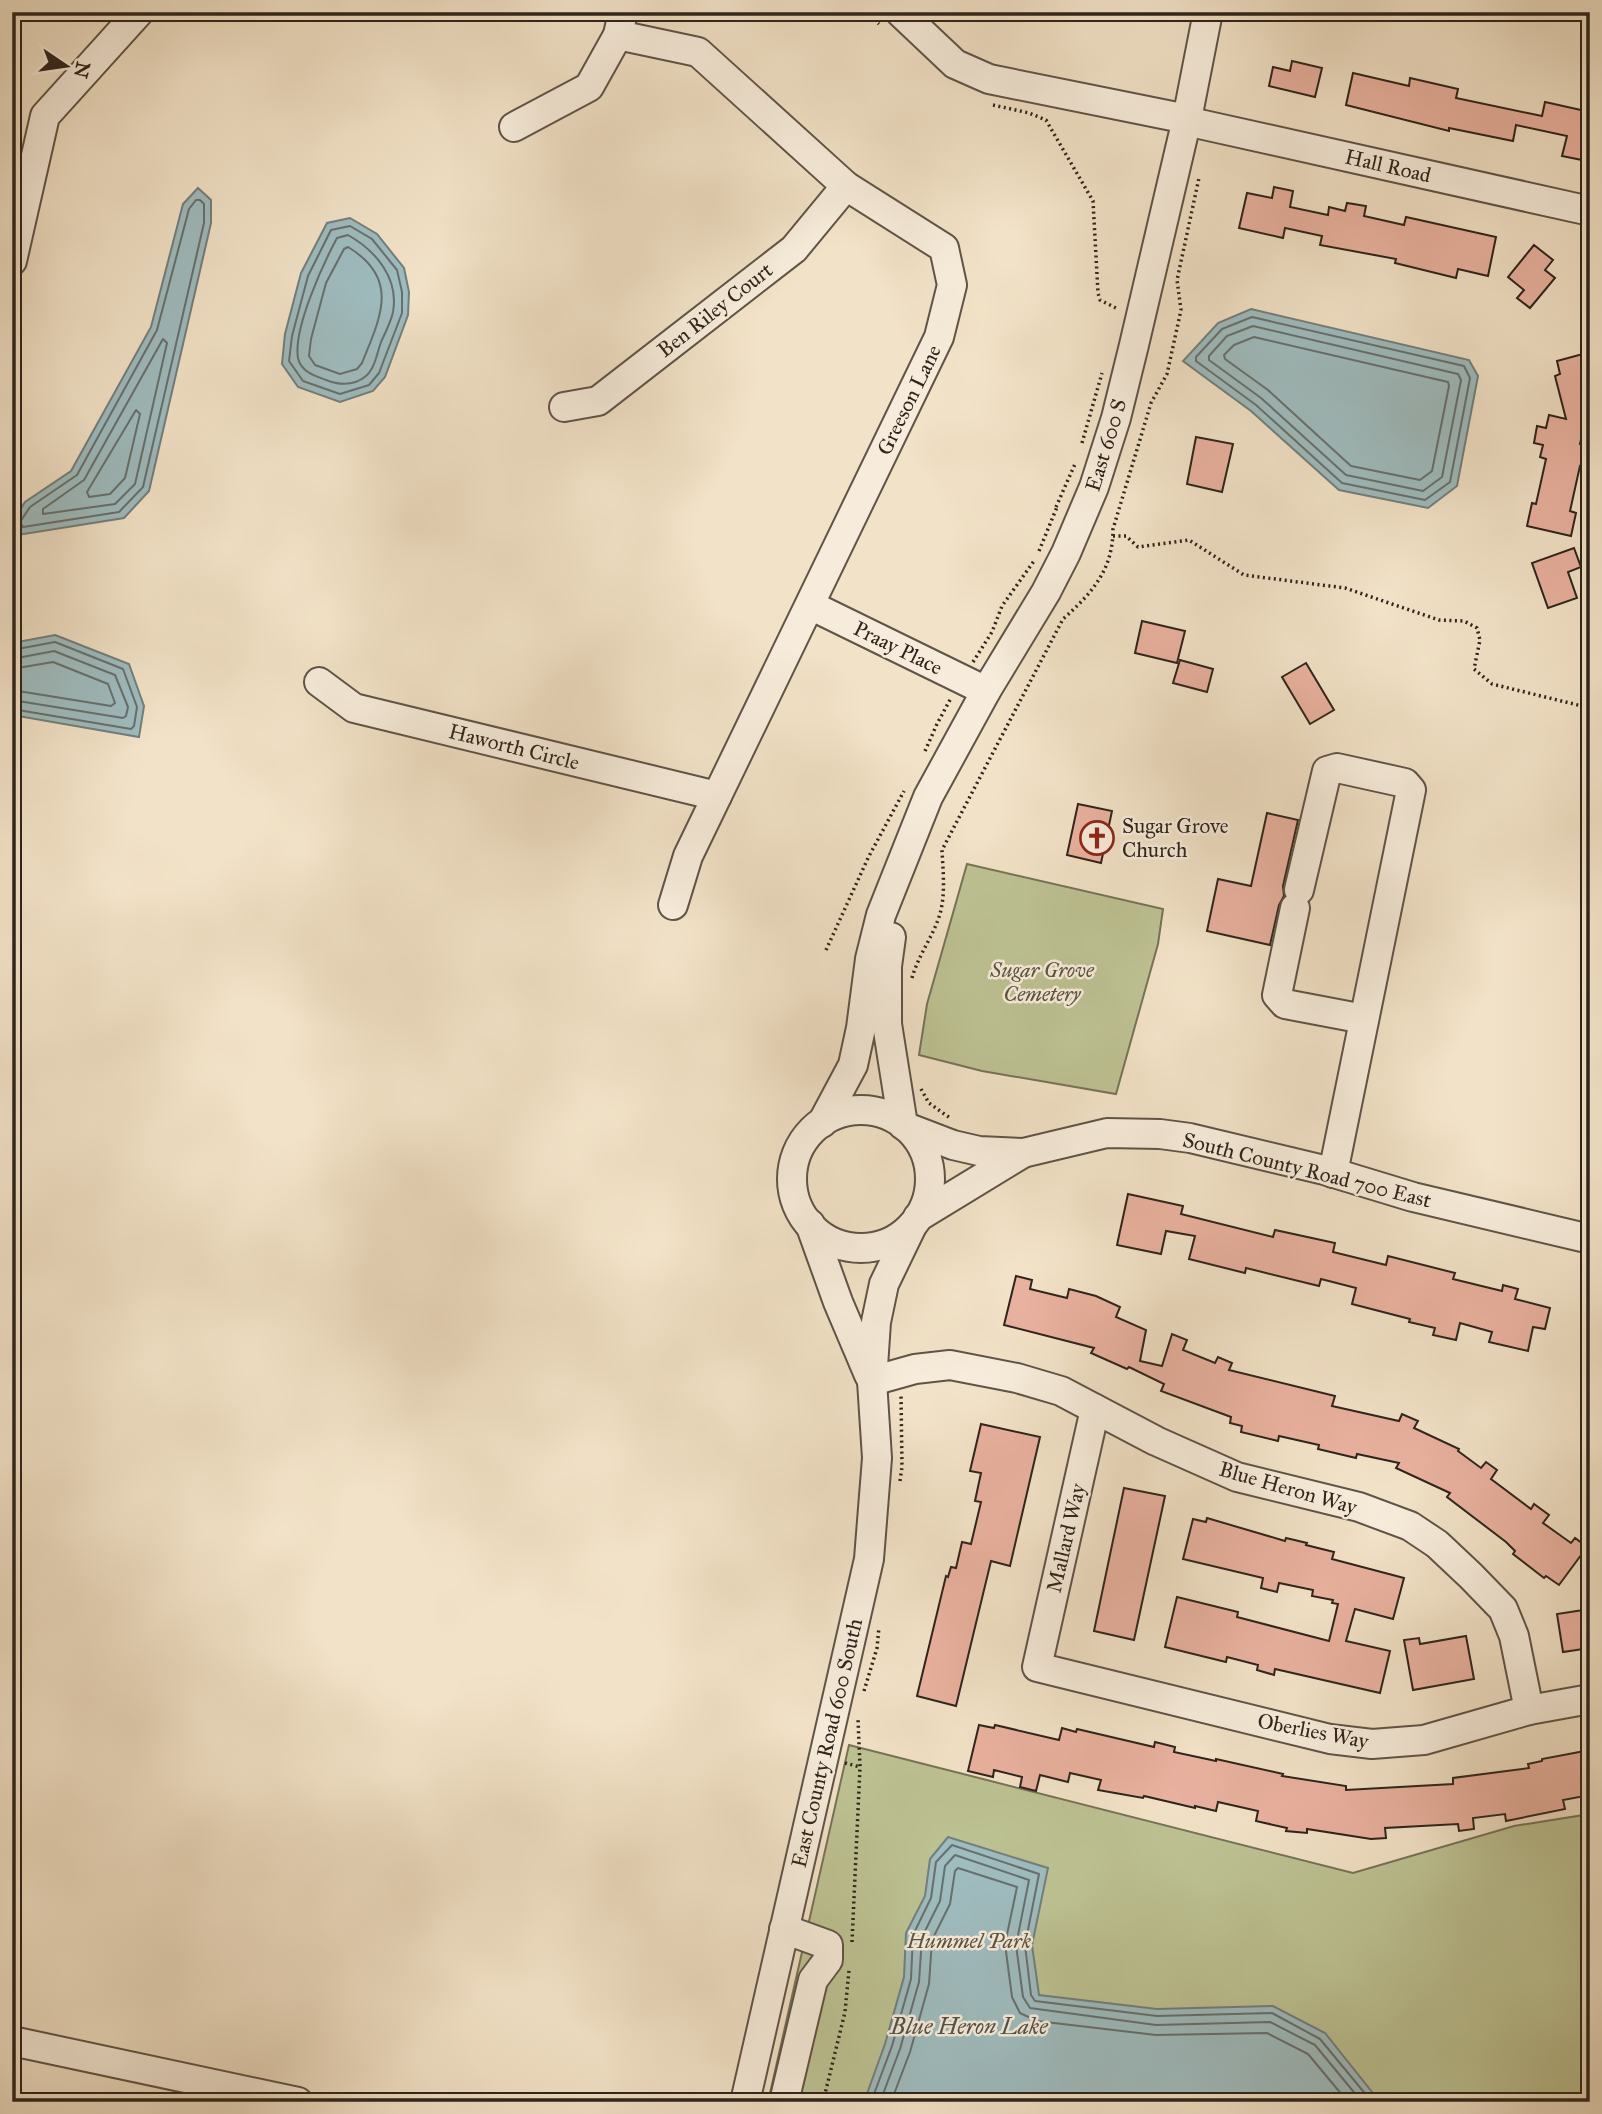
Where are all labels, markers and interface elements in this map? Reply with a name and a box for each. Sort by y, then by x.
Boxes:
north arrow [32,32,102,102]
text: N [69,59,95,80]
street label: Hall Road [1342,143,1434,189]
street label: Ben Riley Court [652,257,778,363]
street label: Greeson Lane [871,340,947,459]
street label: East 600 S [1080,396,1132,494]
street label: Praay Place [849,615,947,681]
street label: Haworth Circle [446,718,582,776]
place label: Sugar Grove Church [1122,813,1229,863]
church icon: Sugar Grove Church [1078,819,1116,857]
park label: Sugar Grove Cemetery [989,957,1095,1007]
street label: South County Road 700 East [1180,1126,1435,1214]
street label: Blue Heron Way [1216,1456,1361,1520]
street label: Mallard Way [1041,1480,1091,1595]
street label: East County Road 600 South [786,1616,868,1870]
street label: Oberlies Way [1255,1708,1372,1755]
park label: Hummel Park [906,1928,1032,1954]
water label: Blue Heron Lake [889,2012,1048,2040]

